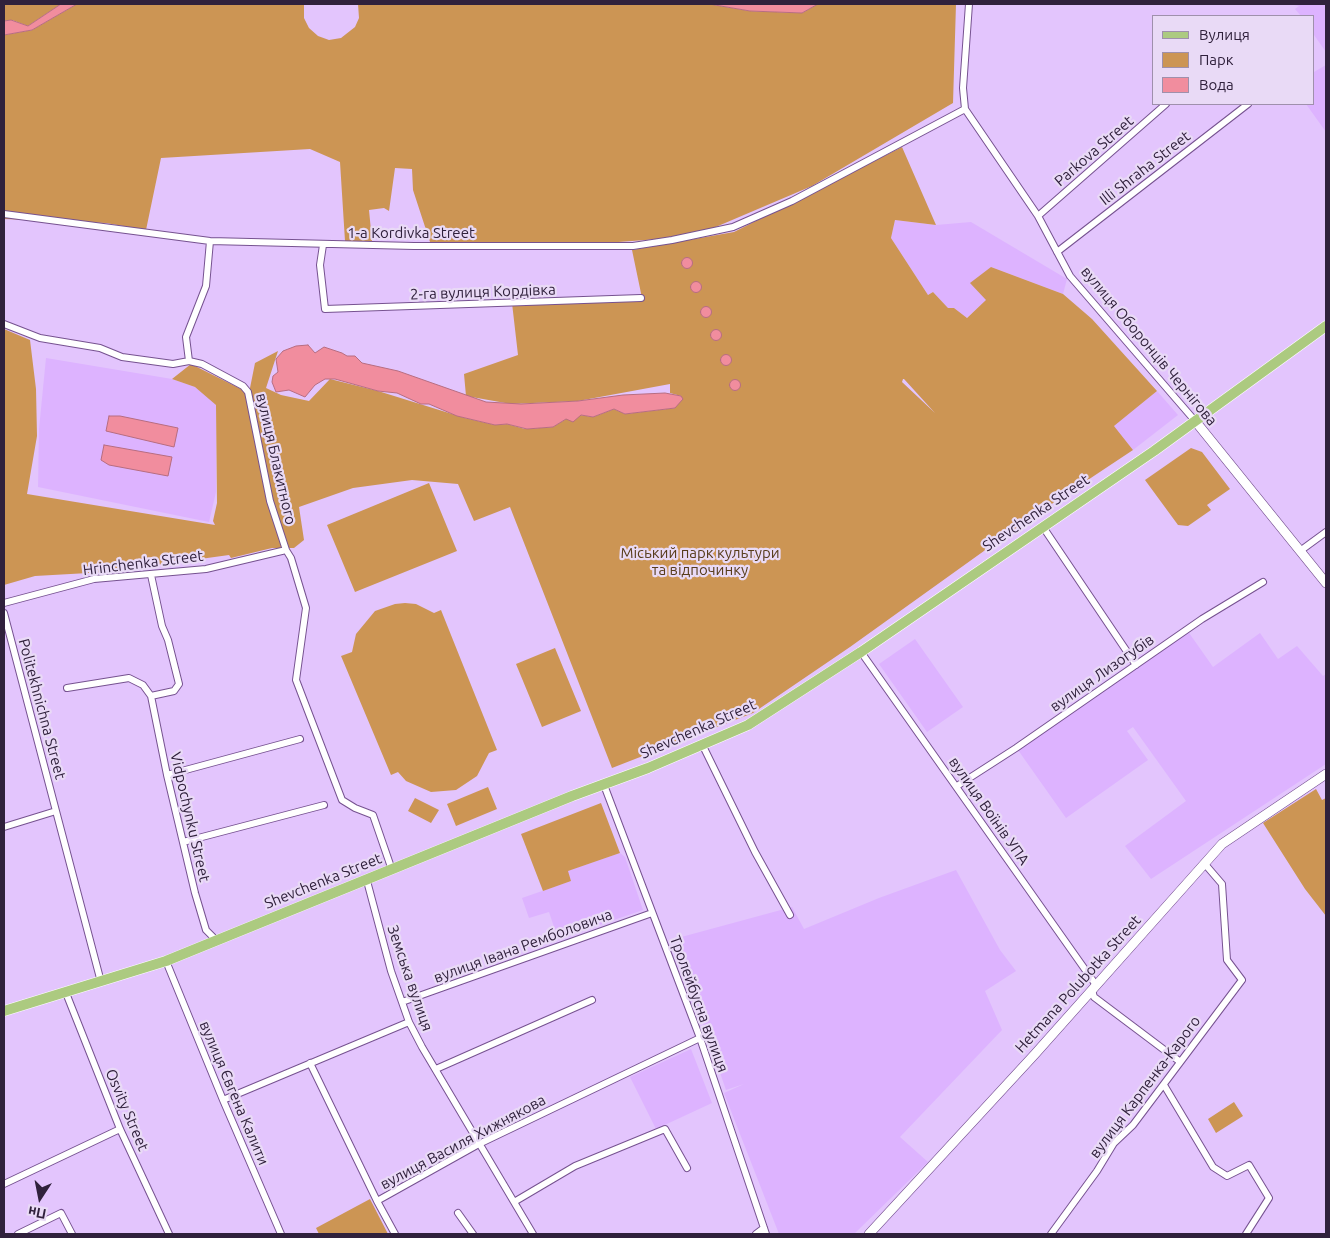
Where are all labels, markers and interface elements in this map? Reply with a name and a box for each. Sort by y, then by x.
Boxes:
legend [1152,15,1315,105]
text: Вулиця [1199,26,1250,43]
text: Парк [1199,51,1234,68]
text: Вода [1199,76,1234,93]
street label: Parkova Street [1051,112,1137,190]
street label: Illi Shraha Street [1096,127,1194,209]
street label: 1-a Kordivka Street [347,224,475,242]
street label: вулиця Оборонців Чернігова [1077,263,1221,429]
street label: 2-га вулиця Кордівка [410,280,556,304]
street label: вулиця Блакитного [252,391,300,527]
street label: Shevchenka Street [979,471,1093,555]
park label: Міський парк культури та відпочинку [620,544,780,579]
street label: Hrinchenka Street [82,547,204,579]
street label: вулиця Лизогубів [1047,630,1157,716]
street label: Politekhnichna Street [15,637,69,781]
street label: Shevchenka Street [637,695,759,763]
street label: Vidpochynku Street [166,750,214,884]
street label: вулиця Воїнів УПА [945,754,1033,868]
street label: Shevchenka Street [262,849,384,913]
street label: вулиця Івана Ремболовича [431,905,615,987]
street label: Hetmana Polubotka Street [1011,911,1145,1057]
street label: Земська вулиця [383,923,437,1033]
street label: Тролейбусна вулиця [666,933,732,1075]
street label: вулиця Карпенка-Карого [1086,1012,1204,1162]
street label: вулиця Євгена Калити [195,1018,273,1168]
street label: Osvity Street [102,1066,152,1154]
street label: вулиця Василя Хижнякова [377,1091,549,1193]
north arrow [15,1173,65,1223]
text: Пн [27,1203,48,1222]

